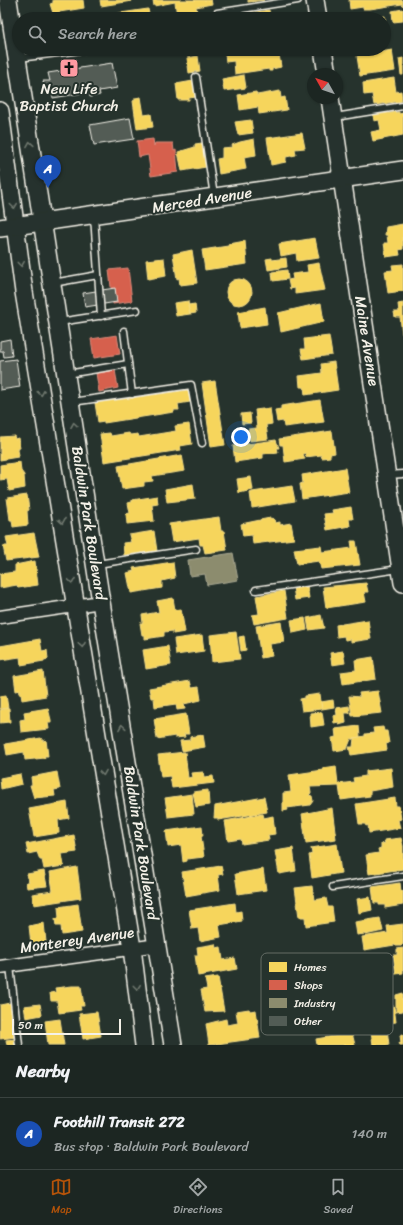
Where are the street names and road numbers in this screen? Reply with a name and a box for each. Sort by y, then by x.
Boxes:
street label: Merced Avenue [150,179,254,221]
street label: Maine Avenue [347,294,387,388]
street label: Baldwin Park Boulevard [64,444,114,603]
street label: Baldwin Park Boulevard [116,764,166,923]
street label: Monterey Avenue [18,919,136,961]

